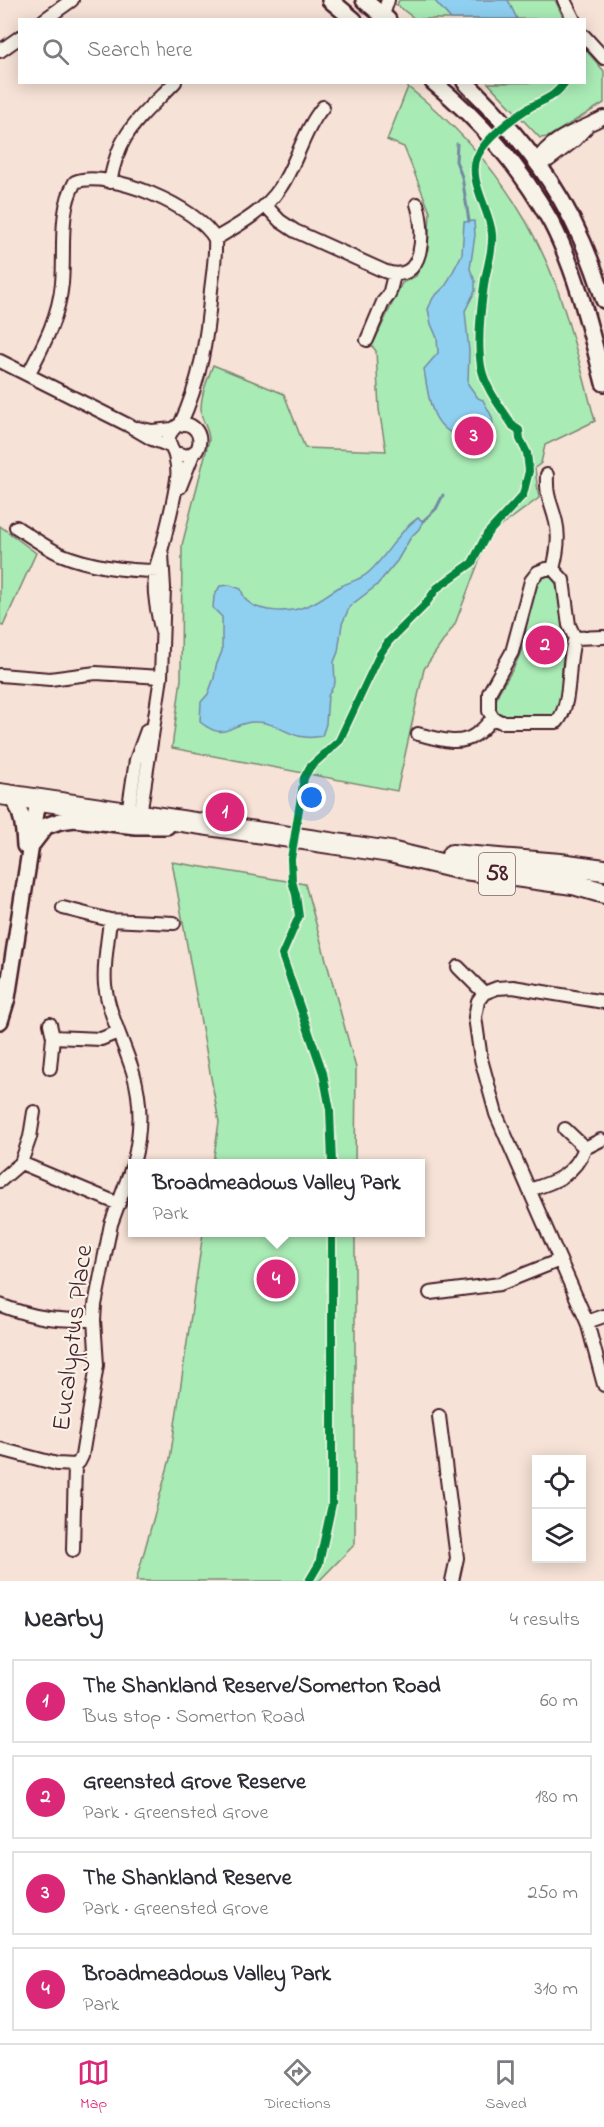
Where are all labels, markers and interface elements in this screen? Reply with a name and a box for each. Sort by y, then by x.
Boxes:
search box [18,18,586,84]
icon: search [39,35,72,68]
text: Search here [87,35,192,67]
pin: 3 [454,414,494,458]
pin: 2 [526,622,564,668]
your location [297,783,326,812]
pin: 1 [206,790,244,834]
road number: 58 [479,853,515,895]
popup [128,1159,425,1237]
text: Broadmeadows Valley Park [152,1168,401,1200]
text: Park [152,1200,189,1229]
street label: Eucalyptus Place [44,1242,104,1433]
pin: 4 [256,1256,296,1302]
map controls [532,1455,586,1563]
button: locate [532,1455,586,1509]
button: layers [532,1509,586,1563]
text: Nearby [24,1601,103,1639]
text: 4 results [510,1606,580,1635]
text: The Shankland Reserve/Somerton Road [83,1671,441,1703]
text: 1 [42,1687,49,1716]
text: 60 m [540,1687,578,1716]
text: Bus stop · Somerton Road [83,1703,305,1732]
text: Greensted Grove Reserve [83,1767,306,1799]
text: 2 [41,1783,50,1812]
text: 180 m [535,1783,578,1812]
text: Park · Greensted Grove [83,1799,268,1828]
text: The Shankland Reserve [83,1863,292,1895]
text: 3 [41,1879,50,1908]
text: 250 m [527,1879,578,1908]
text: Park · Greensted Grove [83,1895,268,1924]
text: Broadmeadows Valley Park [83,1959,331,1991]
text: 4 [41,1975,50,2004]
text: 310 m [534,1975,578,2004]
text: Park [83,1991,119,2020]
tab: Map [77,2056,110,2116]
tab: Directions [264,2056,331,2116]
tab: Saved [485,2056,527,2116]

